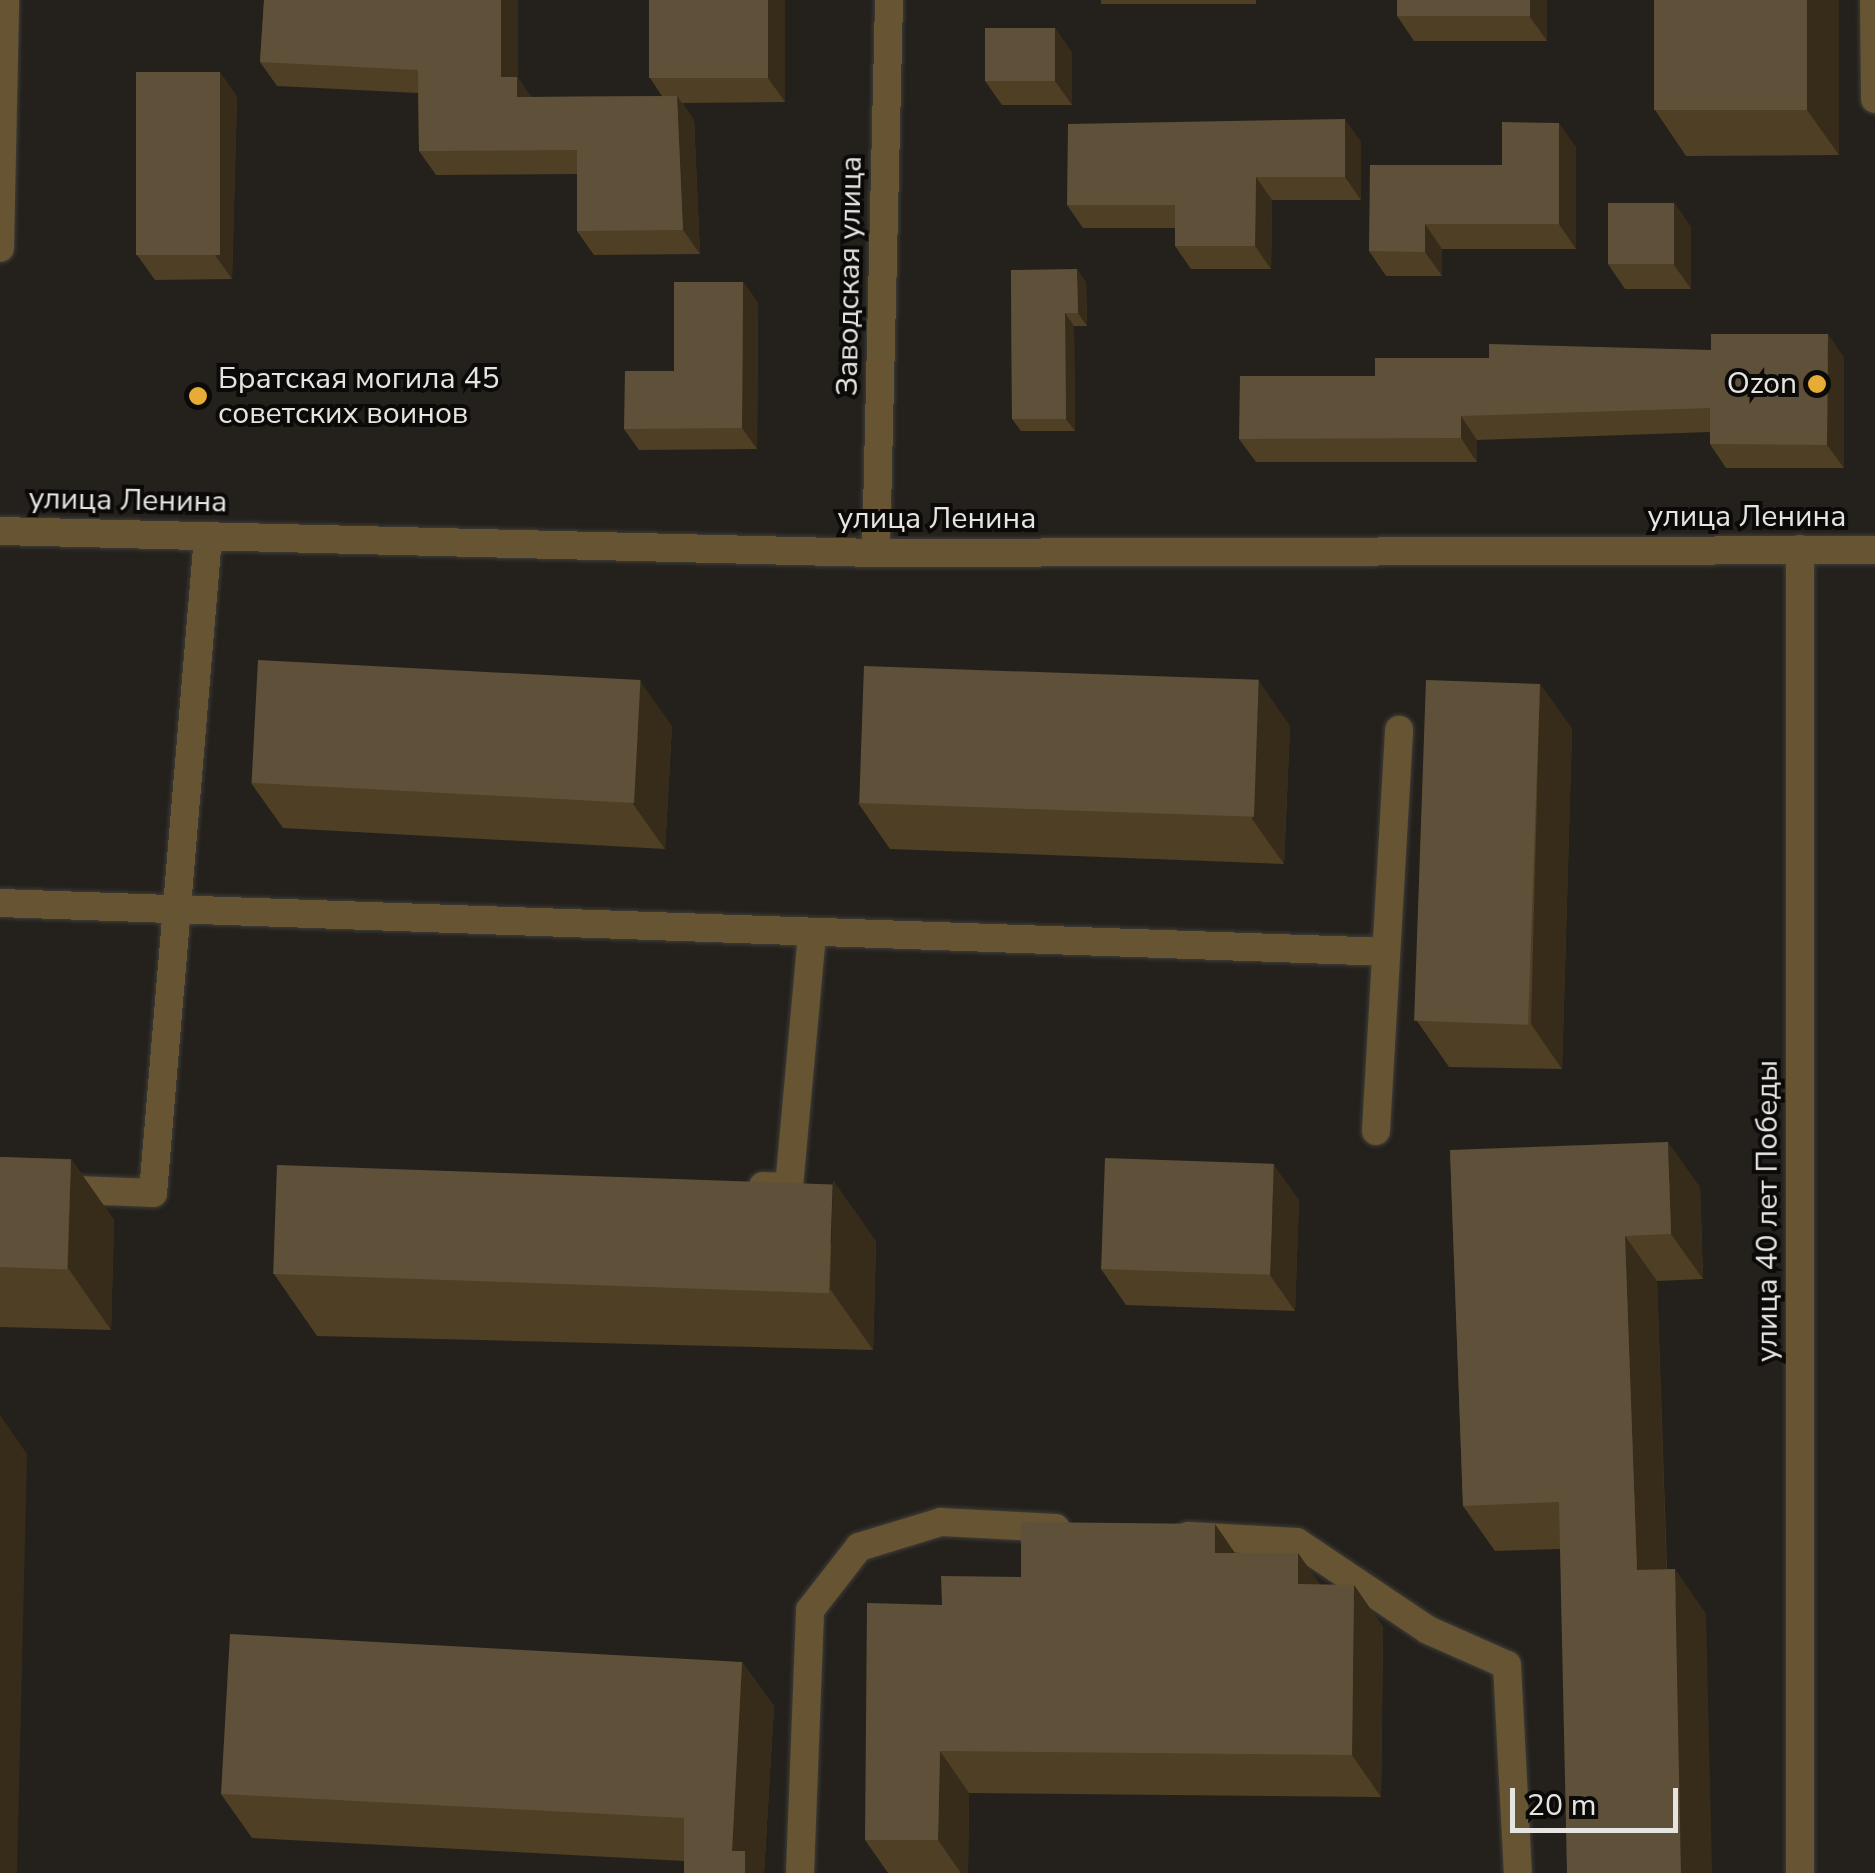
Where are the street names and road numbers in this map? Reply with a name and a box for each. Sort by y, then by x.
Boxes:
street label: Заводская улица [830,156,870,396]
street label: улица Ленина [28,481,228,521]
street label: улица Ленина [1648,499,1846,535]
street label: улица Ленина [838,501,1036,537]
street label: улица 40 лет Победы [1750,1060,1786,1362]

